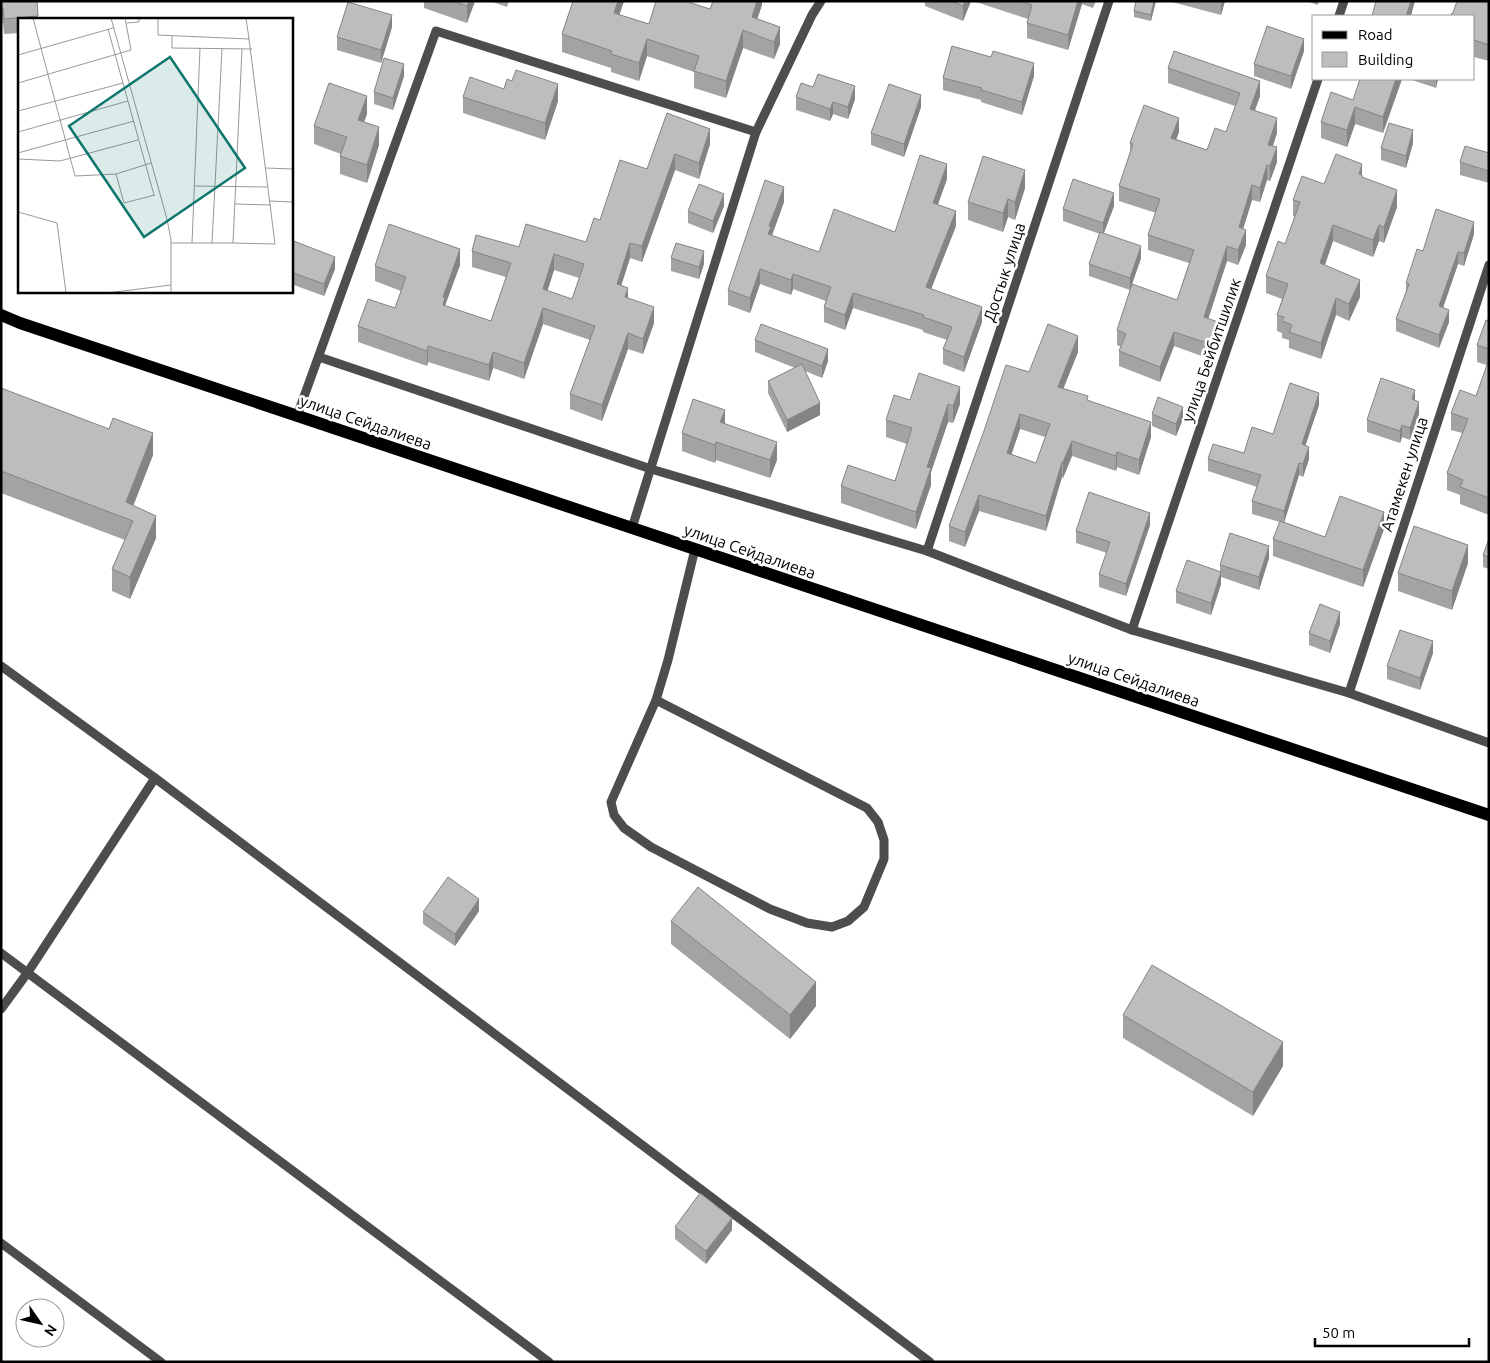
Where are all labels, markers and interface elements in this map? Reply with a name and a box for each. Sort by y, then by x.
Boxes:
legend [1312,15,1475,80]
inset map [18,18,292,292]
text: Road [1358,26,1393,43]
text: Building [1358,51,1413,68]
street label: Достык улица [980,220,1028,324]
street label: улица Бейбитшилик [1178,276,1244,424]
street label: улица Сейдалиева [298,391,434,453]
street label: Атамекен улица [1377,414,1431,534]
street label: улица Сейдалиева [682,520,818,582]
street label: улица Сейдалиева [1066,648,1202,710]
north arrow [15,1298,65,1348]
scale bar [1315,1316,1469,1348]
text: N [41,1321,60,1339]
text: 50 m [1322,1324,1355,1341]

